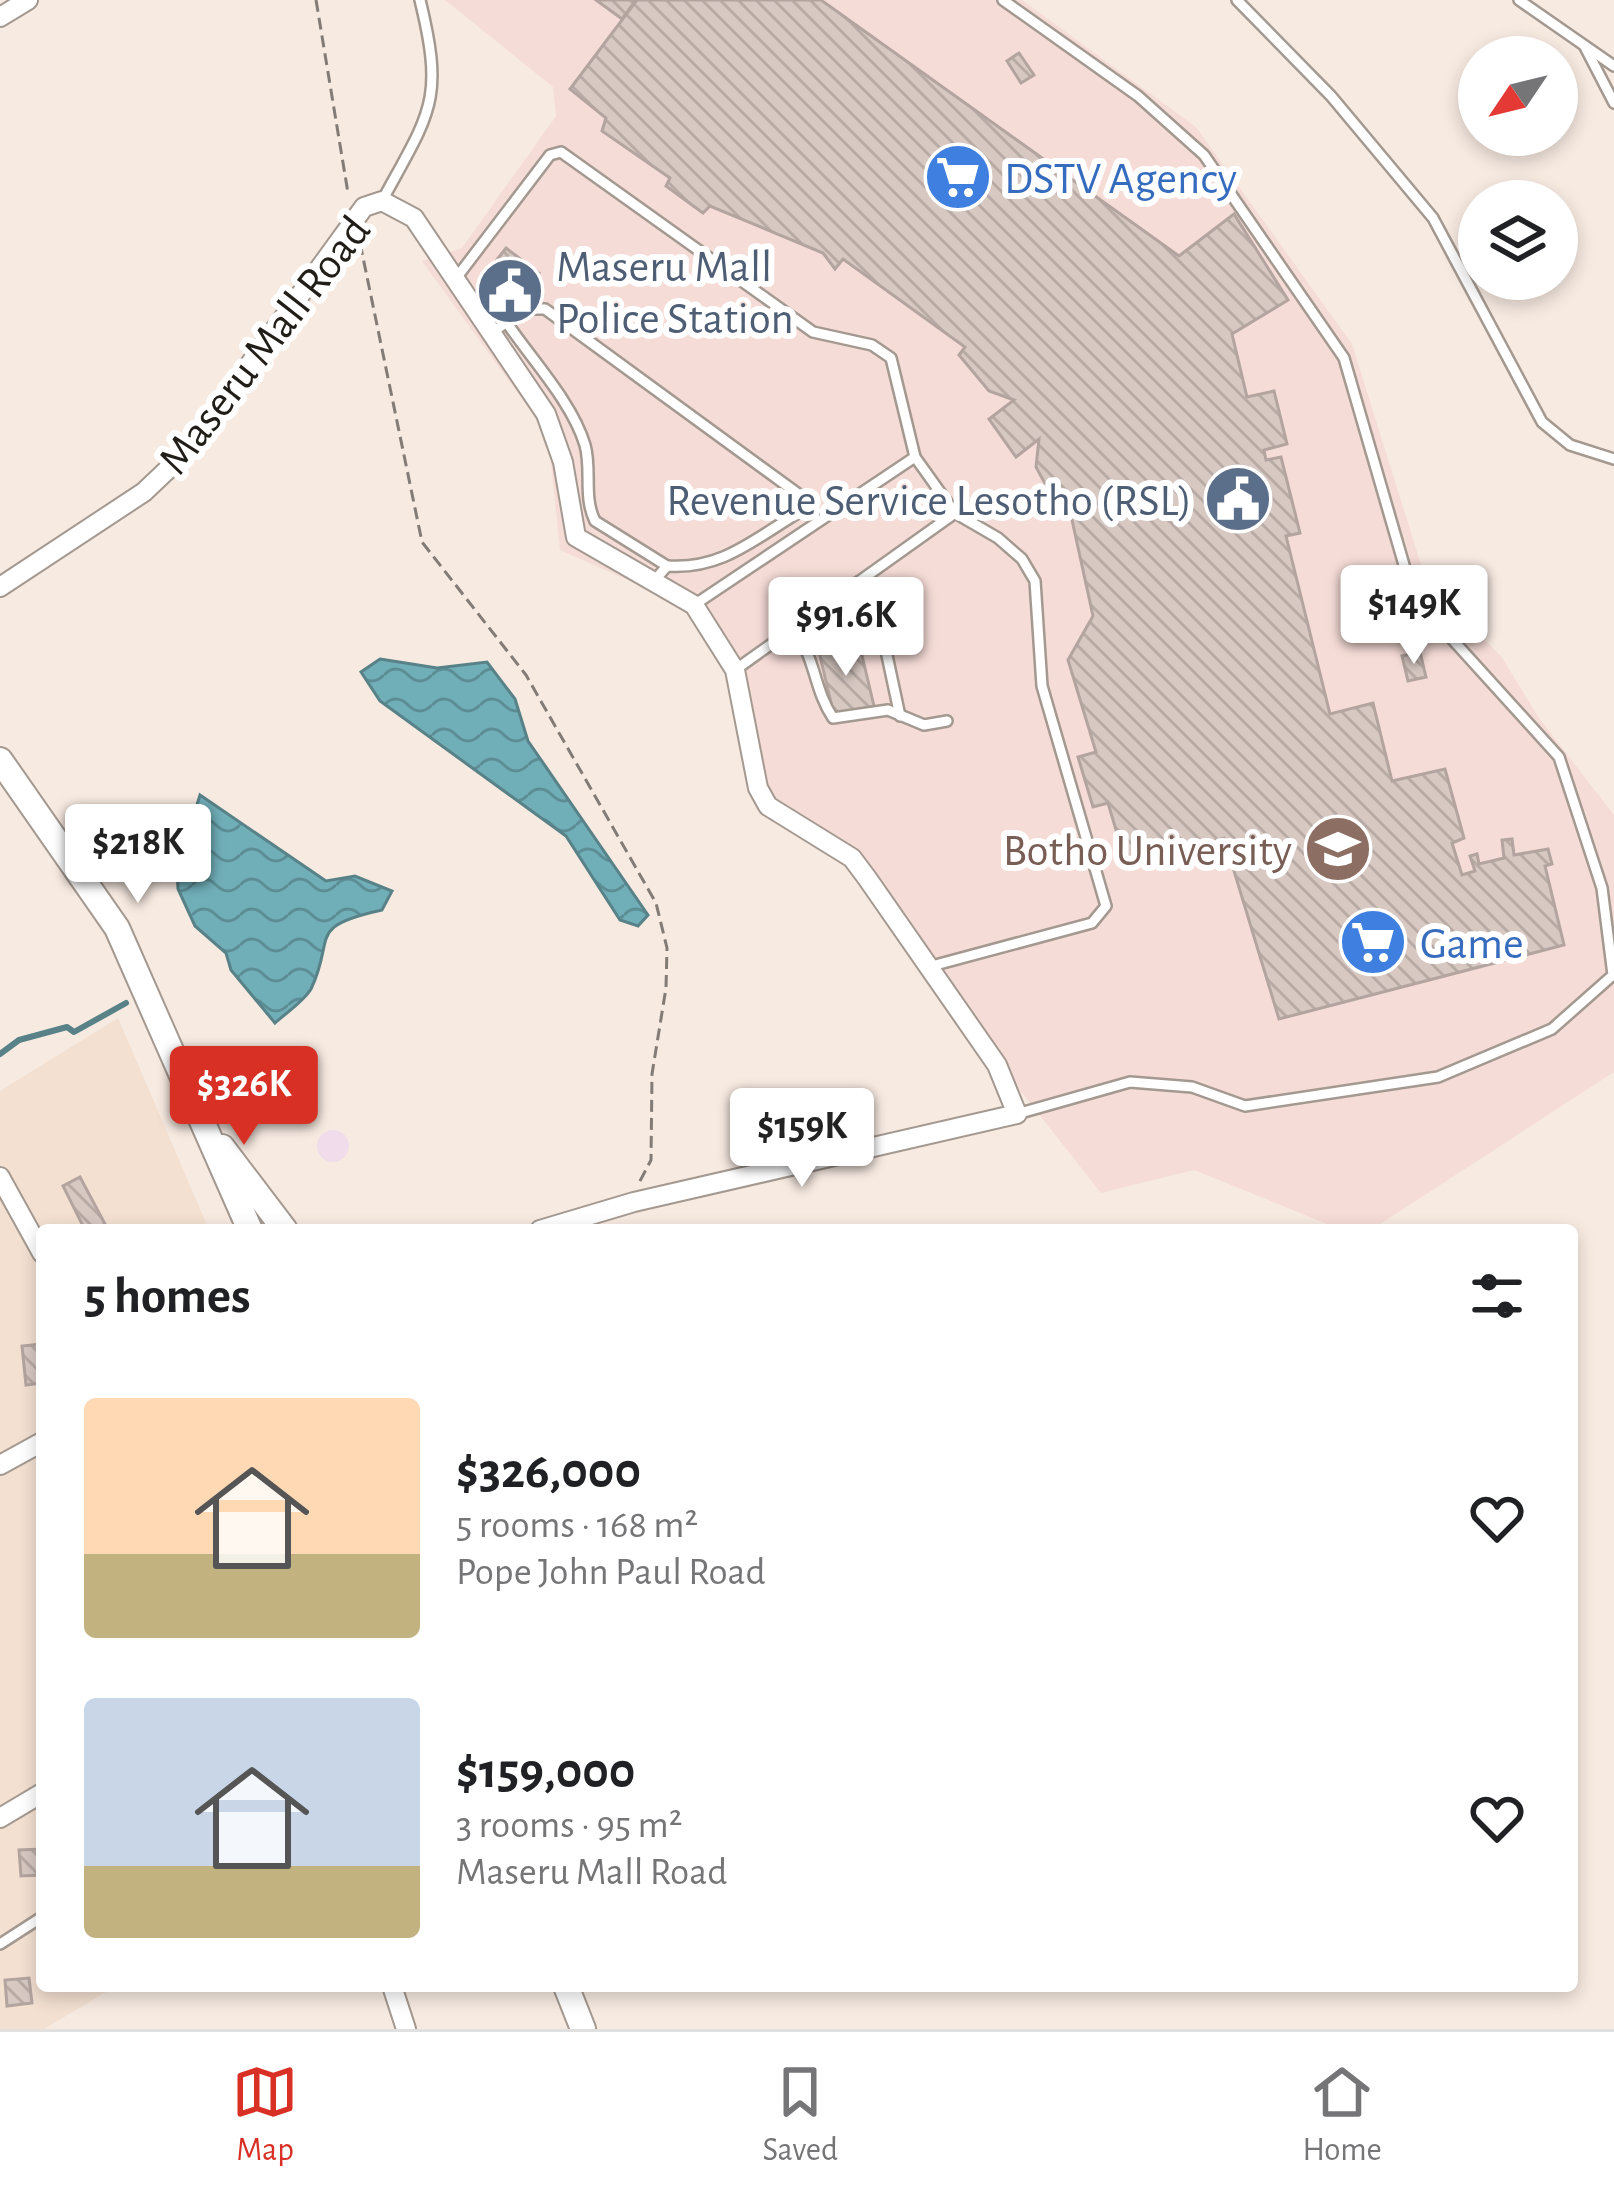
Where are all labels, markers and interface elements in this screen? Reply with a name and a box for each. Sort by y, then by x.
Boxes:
north arrow [1458,36,1578,156]
map controls [1458,36,1578,300]
supermarket icon: DSTV Agency [923,142,993,212]
place label: DSTV Agency [1004,157,1237,202]
button: layers [1458,180,1578,300]
street label: Maseru Mall Road [151,208,379,483]
place label: Maseru Mall Police Station [556,245,794,342]
public building icon: Maseru Mall Police Station [475,256,545,326]
public building icon: Revenue Service Lesotho (RSL) [1203,464,1273,534]
place label: Revenue Service Lesotho (RSL) [666,479,1192,524]
pin: $149K [1330,565,1498,667]
pin: $91.6K [748,577,944,679]
text: $149K [1368,584,1460,623]
text: $91.6K [796,596,896,635]
pin: $218K [54,804,222,906]
school or university icon: Botho University [1303,814,1373,884]
text: $218K [92,823,184,862]
place label: Botho University [1003,829,1292,874]
supermarket icon: Game [1338,907,1408,977]
place label: Game [1420,922,1524,967]
pin: $326K [160,1046,328,1148]
text: $326K [197,1065,291,1104]
pin: $159K [718,1088,886,1190]
text: $159K [757,1107,847,1146]
icon: filters [1464,1263,1530,1329]
text: 5 homes [84,1271,251,1322]
icon: home [180,1446,324,1590]
text: $326,000 [456,1446,641,1497]
icon: heart [1464,1485,1530,1551]
text: 5 rooms · 168 m² [456,1506,698,1545]
text: Pope John Paul Road [456,1553,766,1592]
icon: home [180,1746,324,1890]
text: $159,000 [456,1746,635,1797]
icon: heart [1464,1785,1530,1851]
text: 3 rooms · 95 m² [456,1806,682,1845]
text: Maseru Mall Road [456,1853,727,1892]
tab: Map [232,2059,298,2171]
tab: Saved [763,2059,838,2171]
tab: Home [1302,2059,1382,2171]

